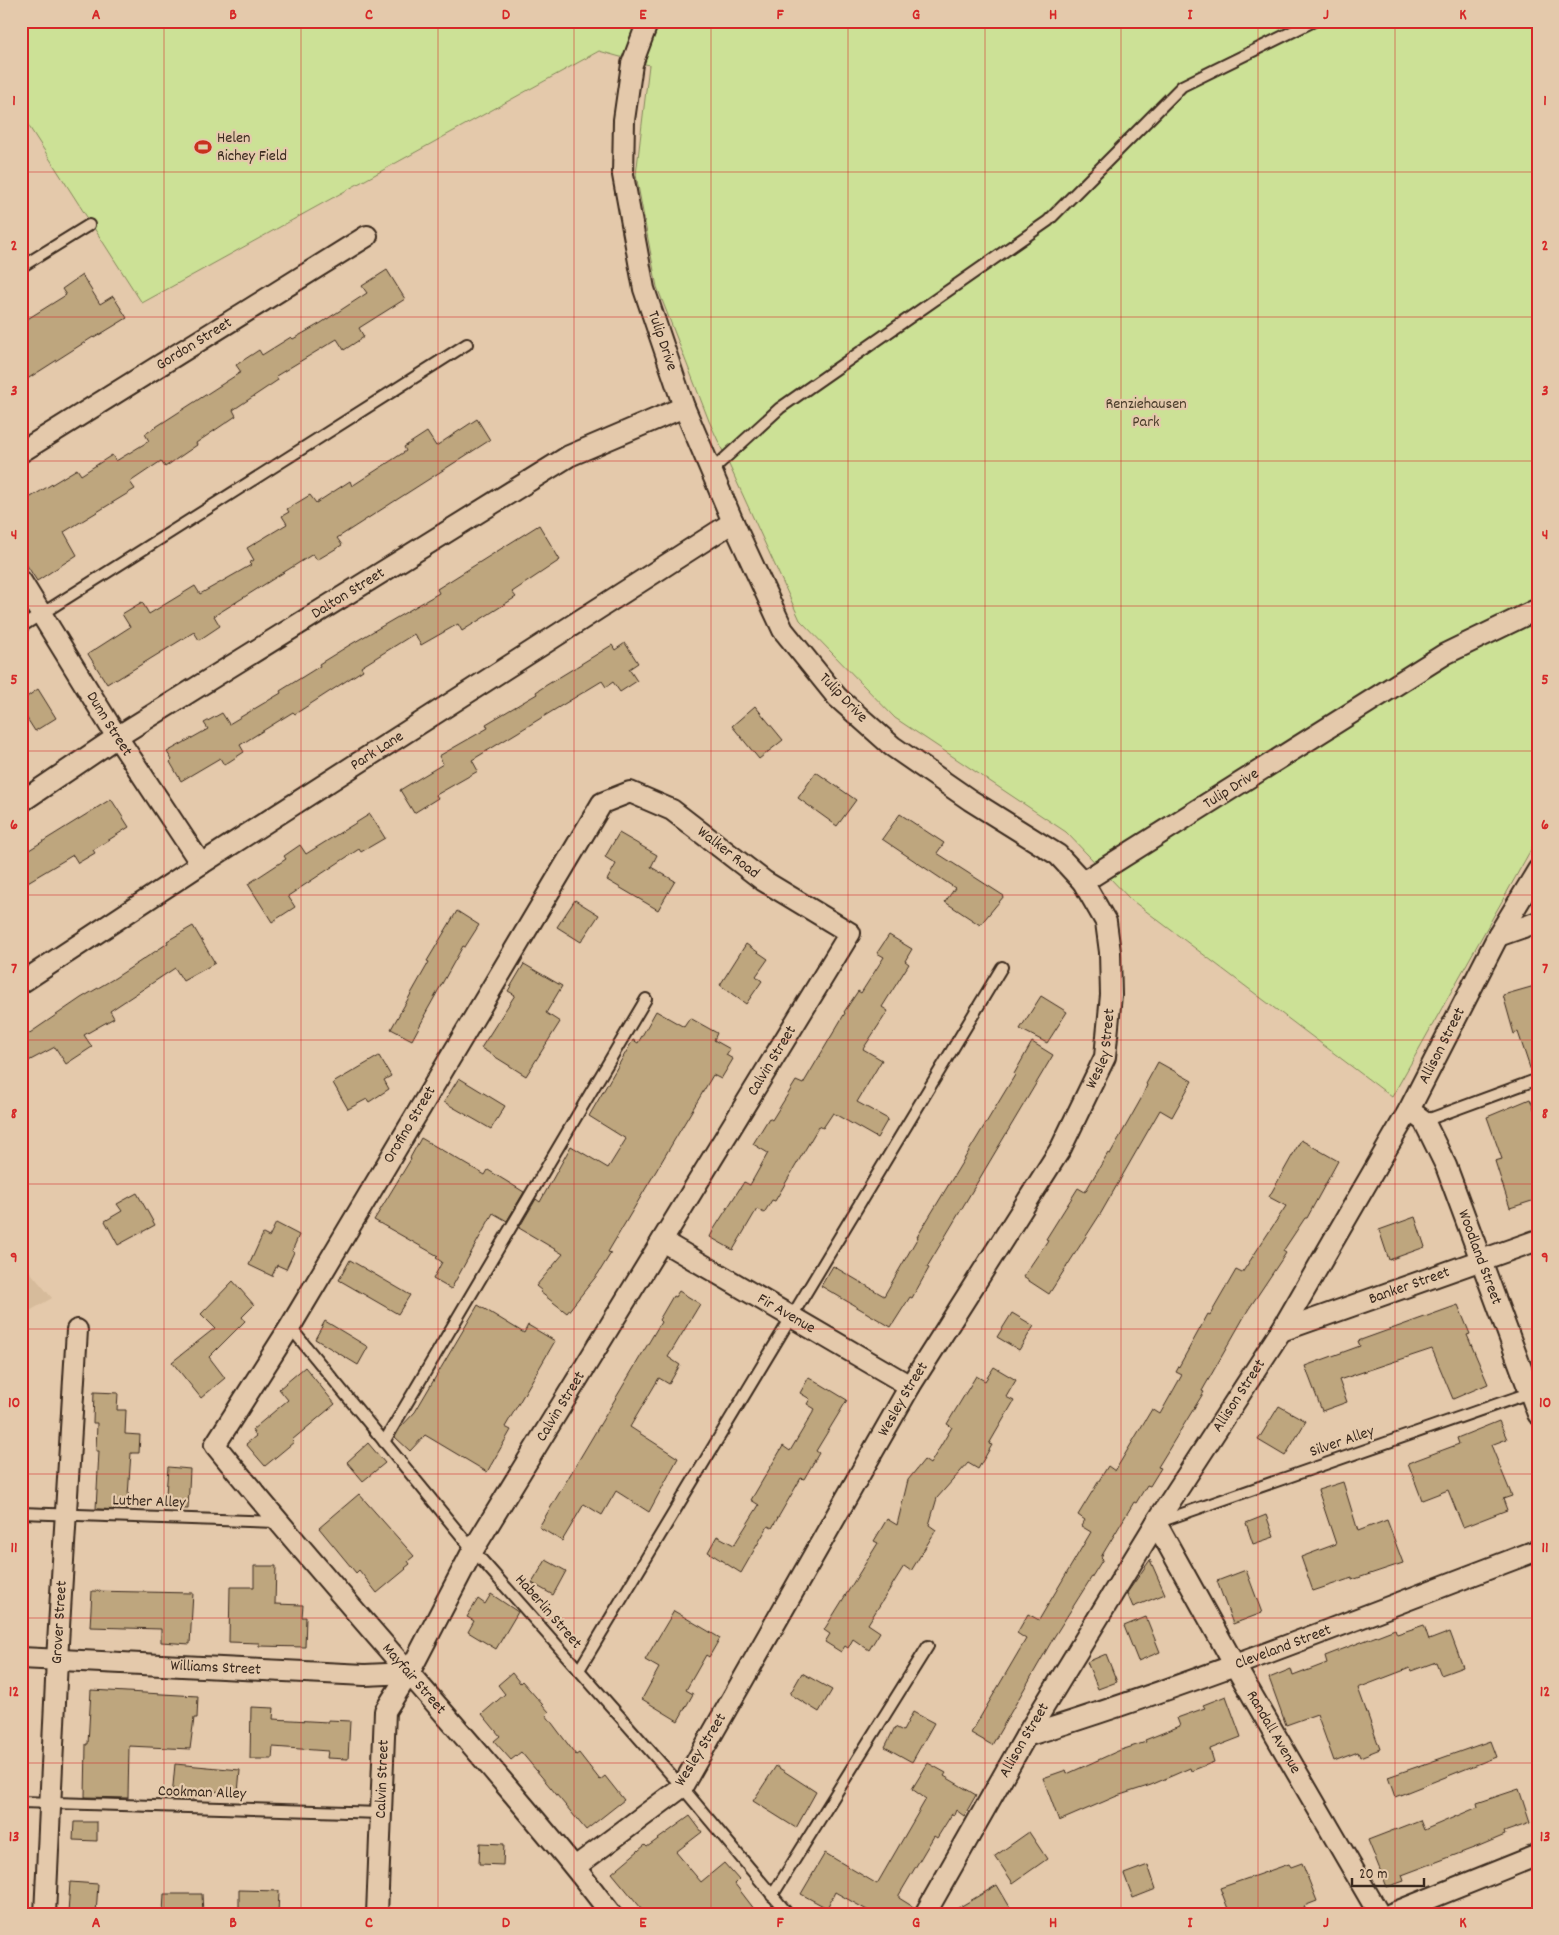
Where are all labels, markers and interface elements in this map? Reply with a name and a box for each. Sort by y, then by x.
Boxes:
text: A [92,4,101,27]
text: B [229,4,237,27]
text: C [365,4,373,27]
text: D [502,4,511,27]
text: E [639,4,647,27]
text: F [776,4,784,27]
text: G [912,4,920,27]
text: H [1049,4,1057,27]
text: I [1188,4,1194,27]
text: J [1323,4,1329,27]
text: K [1459,4,1467,27]
text: 1 [12,90,16,113]
text: 1 [1543,90,1547,113]
place label: Helen Richey Field [217,127,287,168]
sports icon: Helen Richey Field [193,137,213,157]
text: 2 [11,235,18,258]
text: 2 [1542,235,1549,258]
street label: Tulip Drive [641,308,683,374]
street label: Gordon Street [152,311,237,376]
text: 3 [10,380,18,403]
text: 3 [1541,380,1549,403]
park label: Renziehausen Park [1105,393,1187,434]
text: 4 [11,524,17,547]
text: 4 [1542,524,1548,547]
street label: Dalton Street [307,562,389,625]
street label: Tulip Drive [813,668,873,728]
text: 5 [10,669,18,692]
text: 5 [1541,669,1549,692]
street label: Dunn Street [80,687,138,761]
street label: Park Lane [346,725,408,777]
street label: Tulip Drive [1199,762,1263,815]
text: 6 [10,814,18,837]
text: 6 [1541,814,1549,837]
street label: Walker Road [692,821,764,885]
text: 7 [11,958,17,981]
text: 7 [1542,958,1548,981]
street label: Allison Street [1413,1003,1471,1088]
street label: Wesley Street [1080,1007,1121,1093]
street label: Calvin Street [742,1021,802,1100]
street label: Orofino Street [378,1082,442,1168]
text: 8 [11,1103,18,1126]
text: 8 [1542,1103,1549,1126]
street label: Woodland Street [1452,1206,1508,1308]
text: 9 [10,1247,18,1270]
text: 9 [1541,1247,1549,1270]
street label: Banker Street [1365,1261,1453,1311]
street label: Fir Avenue [753,1288,820,1340]
street label: Allison Street [1206,1355,1271,1437]
street label: Wesley Street [872,1357,934,1441]
street label: Calvin Street [530,1367,591,1446]
text: 10 [8,1392,20,1415]
text: 10 [1539,1392,1551,1415]
street label: Silver Alley [1307,1420,1378,1464]
street label: Luther Alley [112,1489,186,1515]
text: 11 [10,1537,18,1560]
text: 11 [1541,1537,1549,1560]
street label: Haberlin Street [509,1570,587,1654]
street label: Grover Street [45,1580,73,1665]
street label: Cleveland Street [1232,1618,1335,1676]
street label: Mayfair Street [376,1638,452,1720]
street label: Williams Street [170,1654,262,1681]
text: 12 [9,1681,19,1704]
text: 12 [1540,1681,1550,1704]
street label: Randall Avenue [1240,1686,1307,1778]
street label: Allison Street [993,1698,1055,1782]
street label: Wesley Street [669,1709,733,1791]
street label: Calvin Street [369,1739,395,1819]
street label: Cookman Alley [158,1780,247,1806]
text: 13 [9,1826,19,1849]
text: 13 [1540,1826,1550,1849]
scale bar [1352,1855,1424,1887]
text: 20 m [1359,1864,1387,1886]
text: A [92,1912,101,1935]
text: B [229,1912,237,1935]
text: C [365,1912,373,1935]
text: D [502,1912,511,1935]
text: E [639,1912,647,1935]
text: F [776,1912,784,1935]
text: G [912,1912,920,1935]
text: H [1049,1912,1057,1935]
text: I [1188,1912,1194,1935]
text: J [1323,1912,1329,1935]
text: K [1459,1912,1467,1935]

